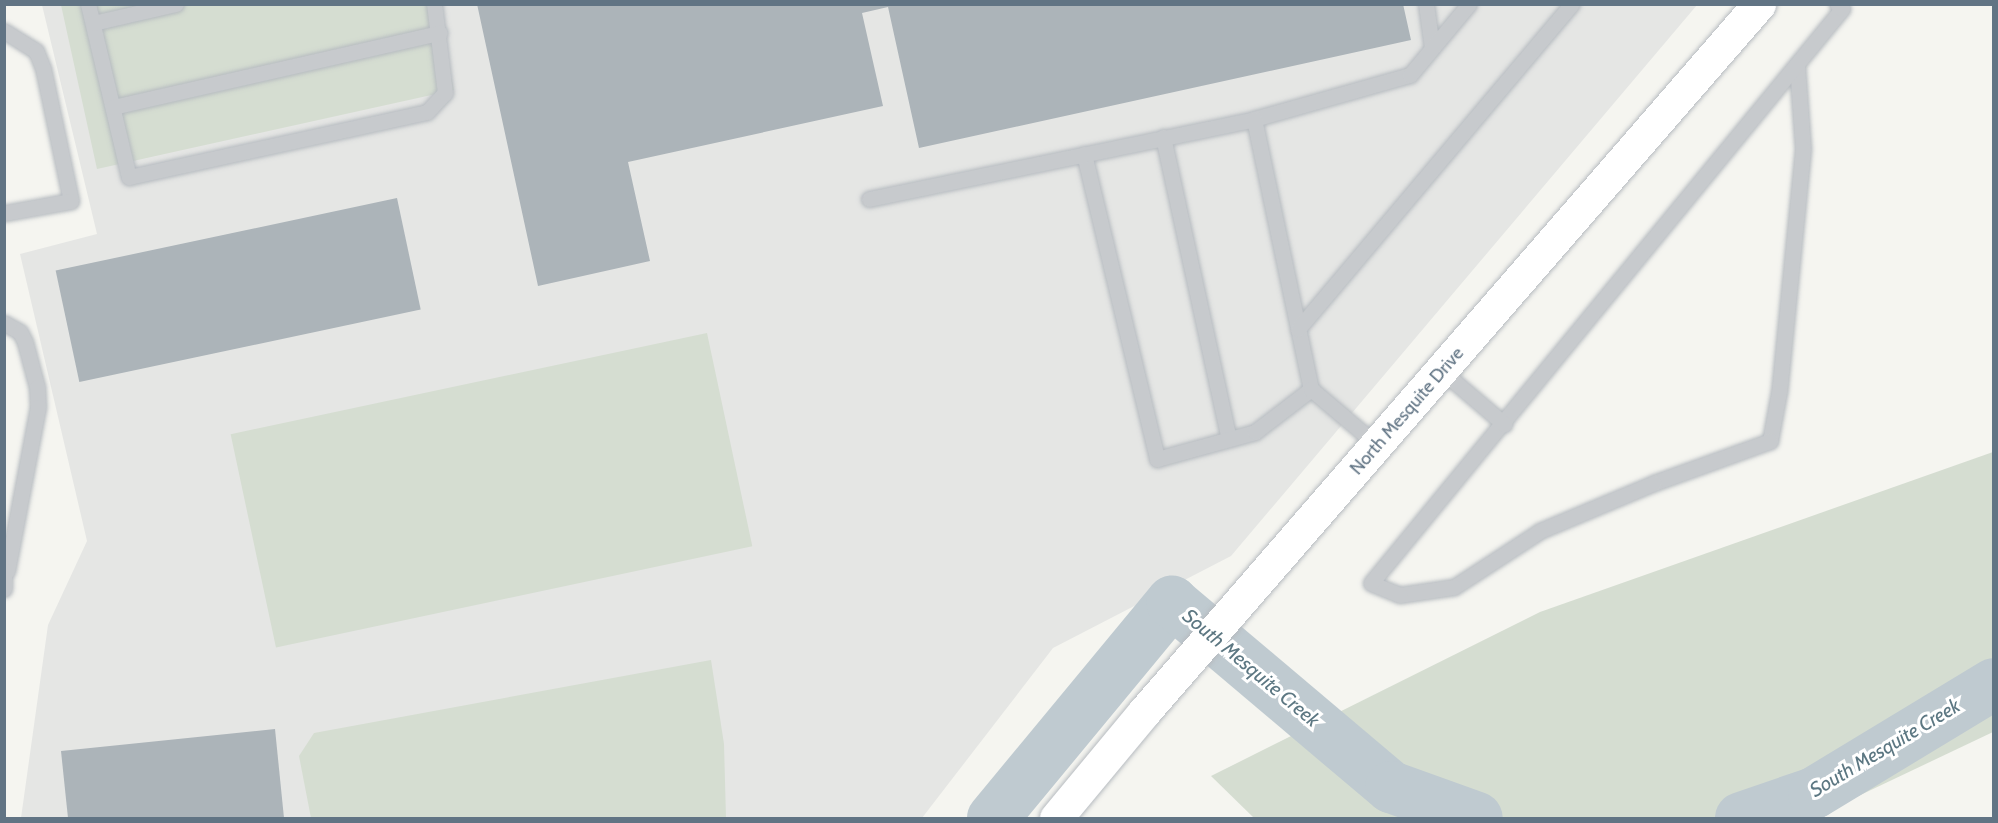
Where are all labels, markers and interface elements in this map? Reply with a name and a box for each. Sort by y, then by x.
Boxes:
street label: North Mesquite Drive [1346,343,1468,479]
water label: South Mesquite Creek [1178,604,1324,732]
water label: South Mesquite Creek [1806,694,1964,802]

